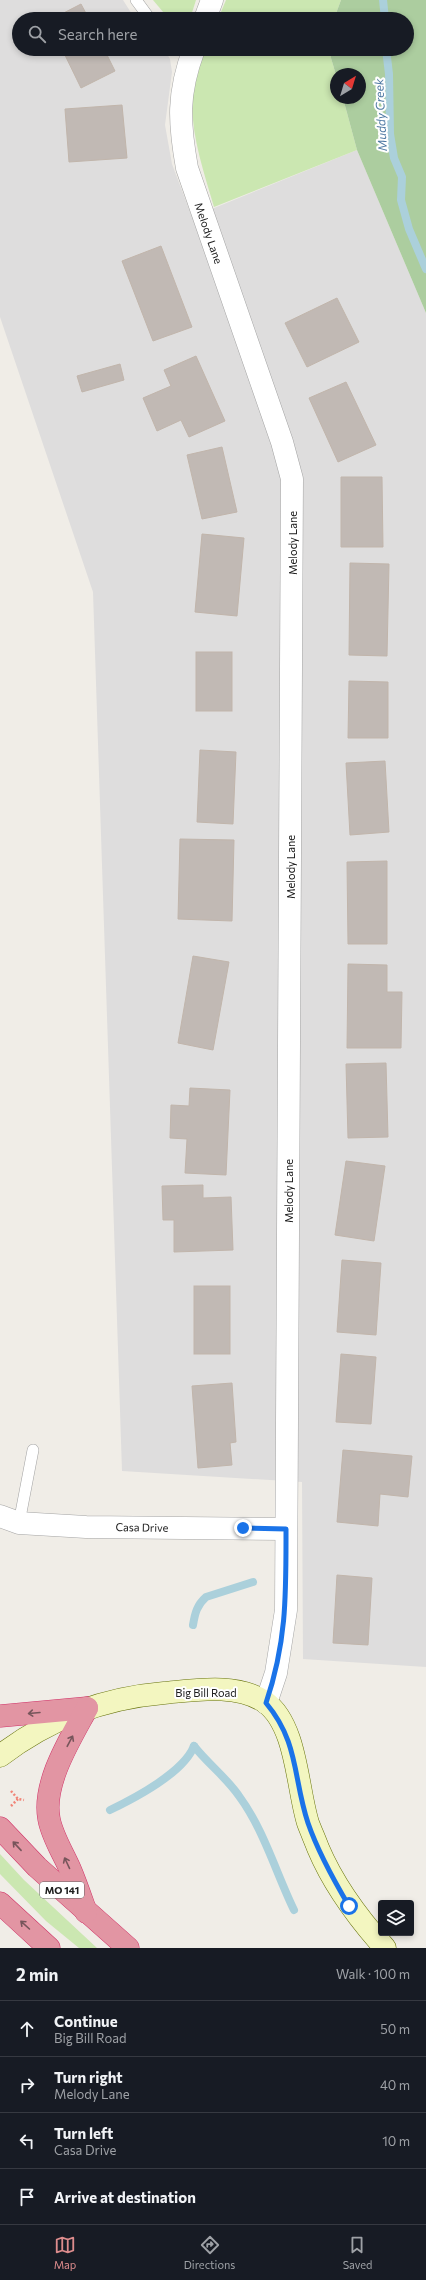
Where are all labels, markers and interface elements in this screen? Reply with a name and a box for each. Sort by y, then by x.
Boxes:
search box [12,12,414,56]
icon: search [26,23,48,45]
text: Search here [58,25,137,43]
north arrow [330,68,366,104]
water label: Muddy Creek [371,78,389,152]
street label: Melody Lane [192,201,226,266]
street label: Melody Lane [286,511,299,575]
street label: Melody Lane [284,835,297,899]
street label: Melody Lane [282,1159,295,1223]
route end [234,1519,252,1537]
street label: Casa Drive [116,1520,169,1534]
street label: Big Bill Road [175,1686,237,1699]
one-way arrow [28,1709,41,1716]
one-way arrow [66,1735,74,1747]
one-way arrow [12,1841,21,1851]
one-way arrow [63,1857,71,1869]
road number: MO 141 [40,1882,84,1898]
route start [340,1897,358,1915]
map controls [378,1900,414,1936]
button: layers [378,1900,414,1936]
one-way arrow [19,1921,30,1930]
text: 2 min [16,1964,58,1985]
text: Walk · 100 m [336,1966,410,1982]
text: Continue [54,2012,118,2030]
icon: ahead [16,2018,38,2040]
text: 50 m [380,2021,410,2037]
text: Big Bill Road [54,2030,126,2046]
text: Turn right [54,2068,123,2086]
icon: right [16,2074,38,2096]
text: 40 m [380,2077,410,2093]
text: Melody Lane [54,2086,130,2102]
text: Turn left [54,2124,113,2142]
icon: left [16,2130,38,2152]
text: 10 m [382,2133,410,2149]
text: Casa Drive [54,2142,116,2158]
icon: arrive [16,2186,38,2208]
text: Arrive at destination [54,2188,196,2206]
tab: Map [54,2234,76,2271]
tab: Directions [184,2234,235,2271]
tab: Saved [343,2234,372,2271]

